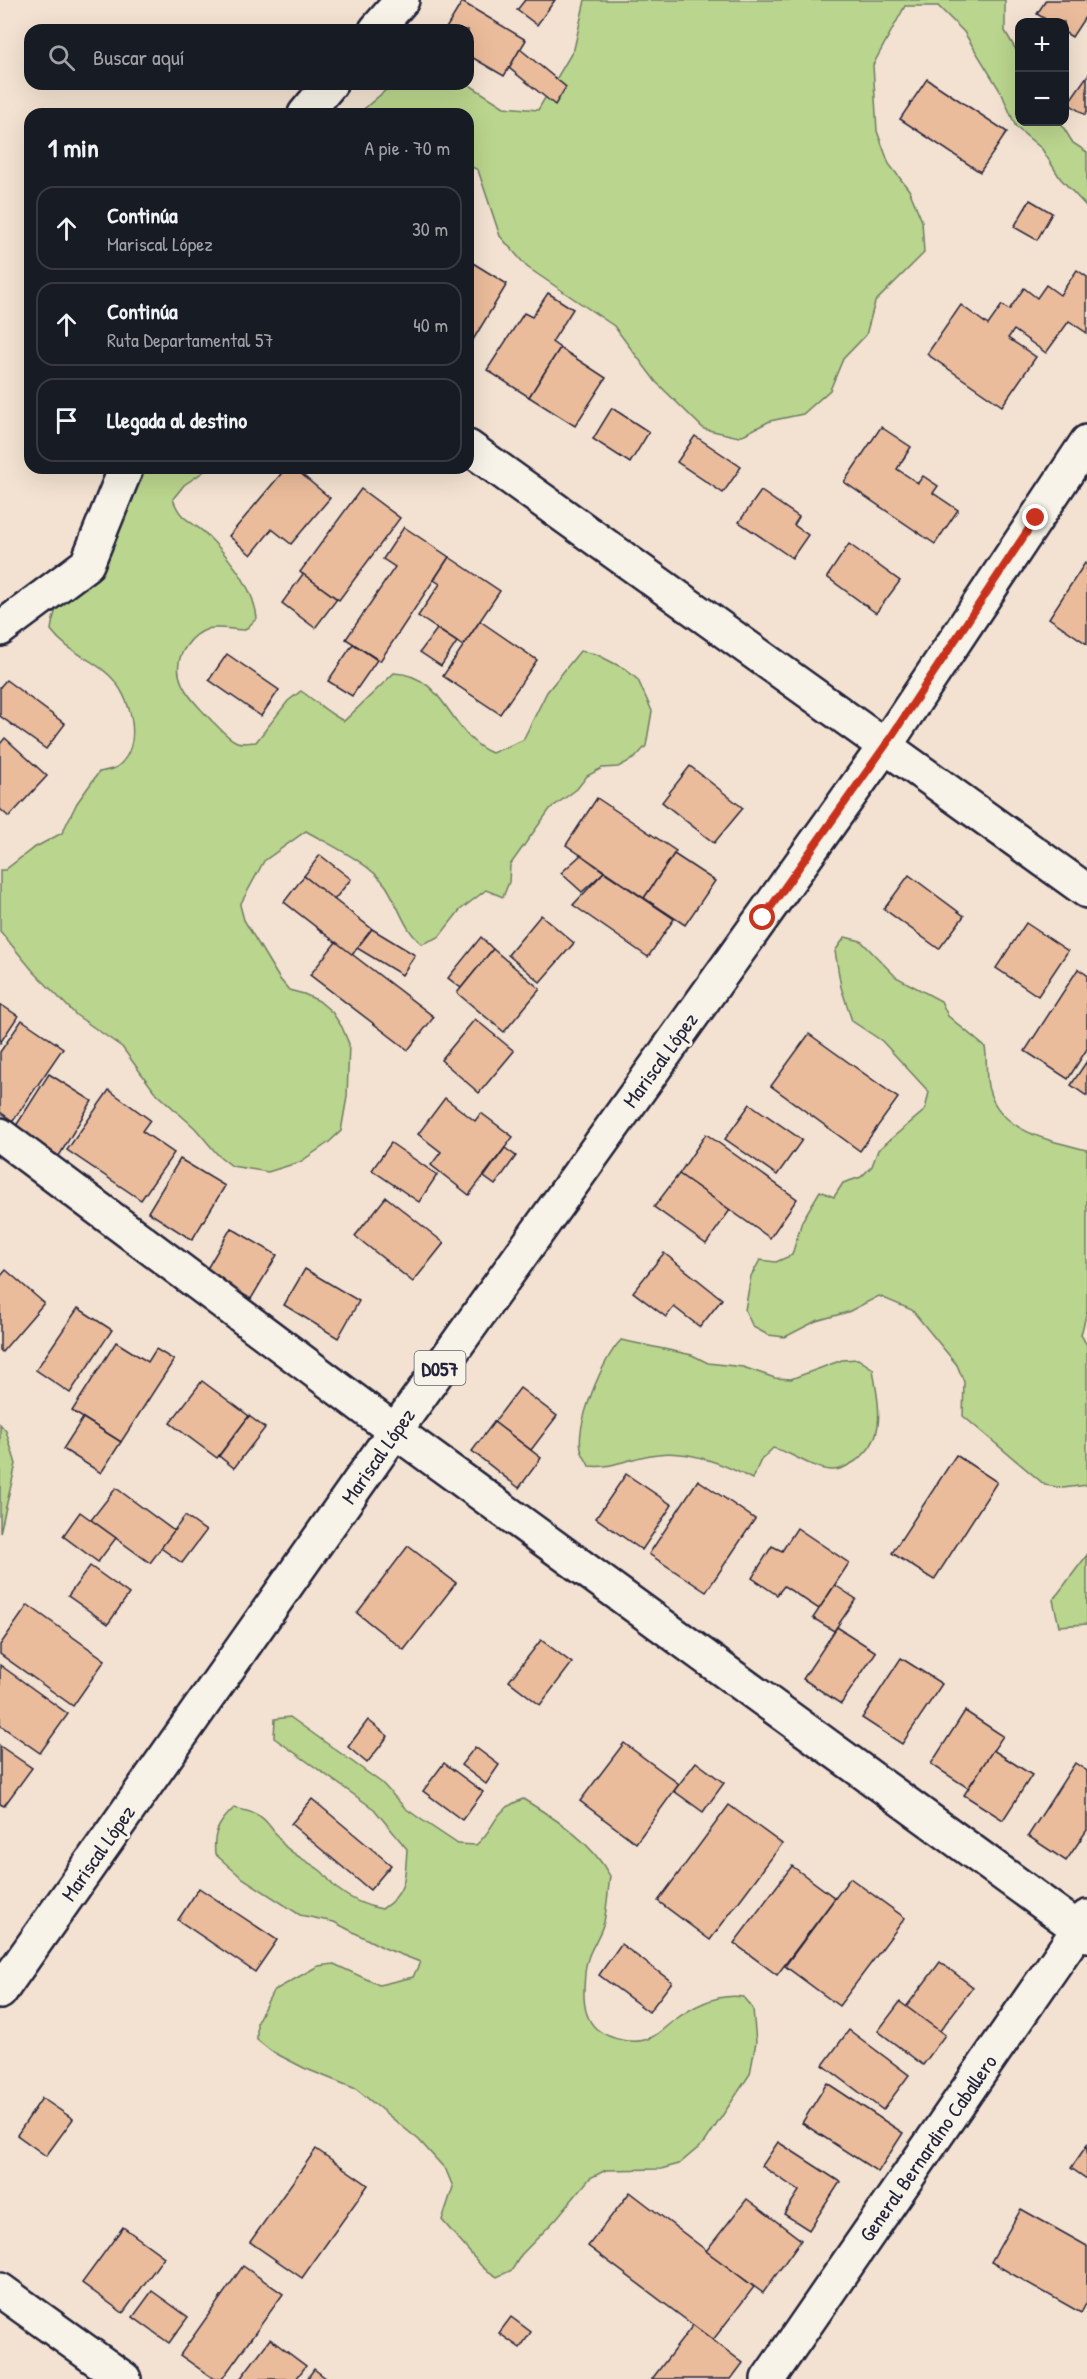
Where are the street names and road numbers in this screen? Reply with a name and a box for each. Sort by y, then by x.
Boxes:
street label: Mariscal López [616,1007,704,1113]
road number: D057 [414,1351,466,1385]
street label: Mariscal López [334,1402,422,1510]
street label: Mariscal López [54,1799,142,1907]
street label: General Bernardino Caballero [852,2049,1004,2247]

